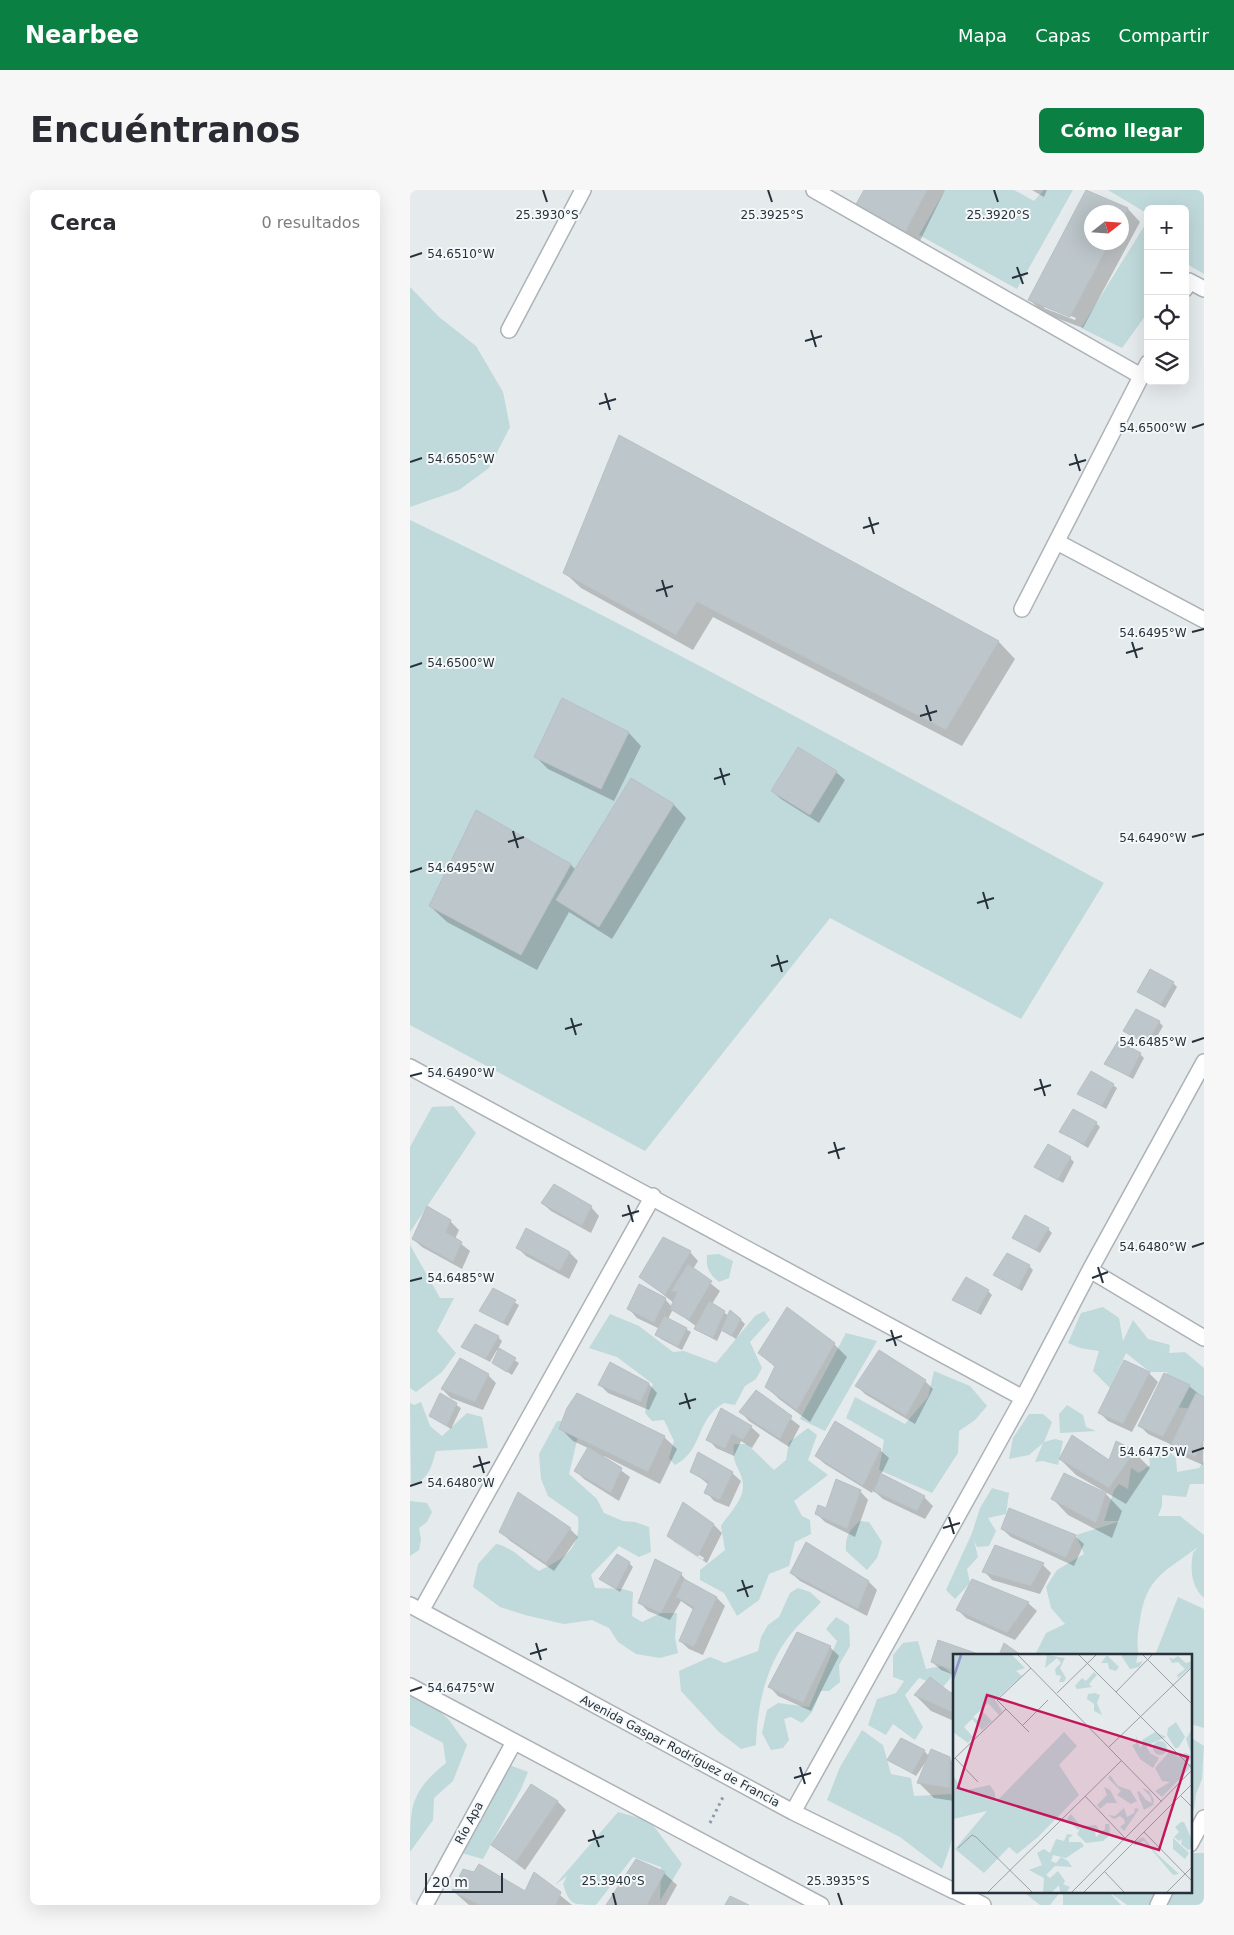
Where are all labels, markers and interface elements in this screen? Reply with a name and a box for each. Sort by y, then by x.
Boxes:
text: Nearbee [25,21,139,49]
text: Mapa [958,25,1007,46]
text: Capas [1035,25,1091,46]
text: Compartir [1119,25,1209,46]
button: Cómo llegar [1039,108,1204,153]
text: Encuéntranos [30,110,301,150]
north arrow [1084,205,1129,250]
map controls [1144,205,1189,385]
button: + [1144,205,1189,250]
text: 25.3930°S [515,208,579,222]
text: 25.3925°S [740,208,804,222]
text: 25.3920°S [966,208,1030,222]
text: Cerca [50,211,117,235]
text: 0 resultados [261,213,360,232]
text: 54.6510°W [427,247,495,261]
button: − [1144,250,1189,295]
button: locate [1144,295,1189,340]
button: layers [1144,340,1189,385]
text: 54.6500°W [1119,421,1187,435]
text: 54.6505°W [427,452,495,466]
text: 54.6495°W [1119,626,1187,640]
text: 54.6500°W [427,656,495,670]
text: 54.6490°W [1119,831,1187,845]
text: 54.6495°W [427,861,495,875]
text: 54.6485°W [1119,1035,1187,1049]
text: 54.6490°W [427,1066,495,1080]
text: 54.6480°W [1119,1240,1187,1254]
text: 54.6485°W [427,1271,495,1285]
text: 54.6475°W [1119,1445,1187,1459]
text: 54.6480°W [427,1476,495,1490]
inset map [953,1654,1192,1892]
text: 54.6475°W [427,1681,495,1695]
street label: Avenida Gaspar Rodríguez de Francia [578,1692,782,1810]
street label: Río Apa [452,1799,486,1847]
scale bar [425,1870,502,1893]
text: 20 m [432,1874,468,1890]
text: 25.3940°S [581,1874,645,1888]
text: 25.3935°S [806,1874,870,1888]

